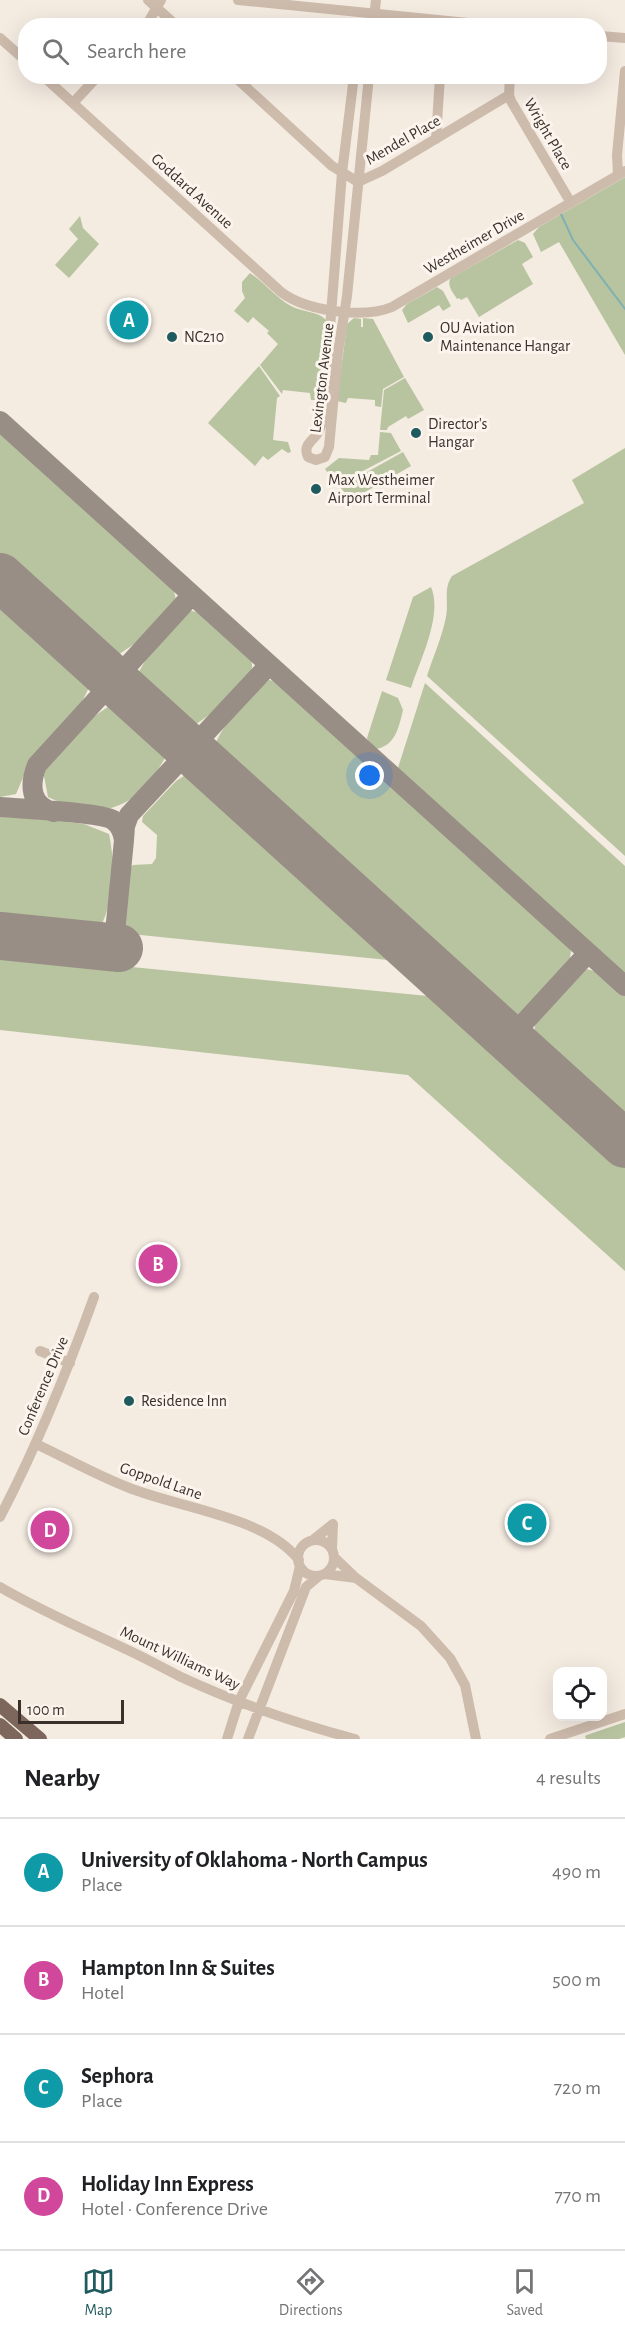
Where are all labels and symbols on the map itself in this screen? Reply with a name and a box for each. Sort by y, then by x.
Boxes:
street label: Wright Place [521,96,575,172]
street label: Mendel Place [363,112,443,168]
street label: Goddard Avenue [148,150,236,232]
street label: Westheimer Drive [421,207,527,277]
pin: A [110,298,148,342]
place label: OU Aviation Maintenance Hangar [440,320,571,354]
street label: Lexington Avenue [307,322,337,434]
place label: NC210 [184,329,224,345]
marker: NC210 [165,330,179,344]
marker: OU Aviation Maintenance Hangar [421,330,435,344]
place label: Director's Hangar [428,416,488,450]
marker: Director's Hangar [409,426,423,440]
place label: Max Westheimer Airport Terminal [328,472,435,506]
marker: Max Westheimer Airport Terminal [309,482,323,496]
your location [355,761,384,790]
pin: B [138,1242,178,1286]
street label: Conference Drive [15,1334,71,1438]
place label: Residence Inn [141,1393,227,1409]
marker: Residence Inn [122,1394,136,1408]
street label: Goppold Lane [118,1459,204,1503]
pin: C [508,1500,546,1546]
pin: D [31,1508,70,1552]
street label: Mount Williams Way [117,1623,242,1694]
scale bar [18,1697,124,1724]

